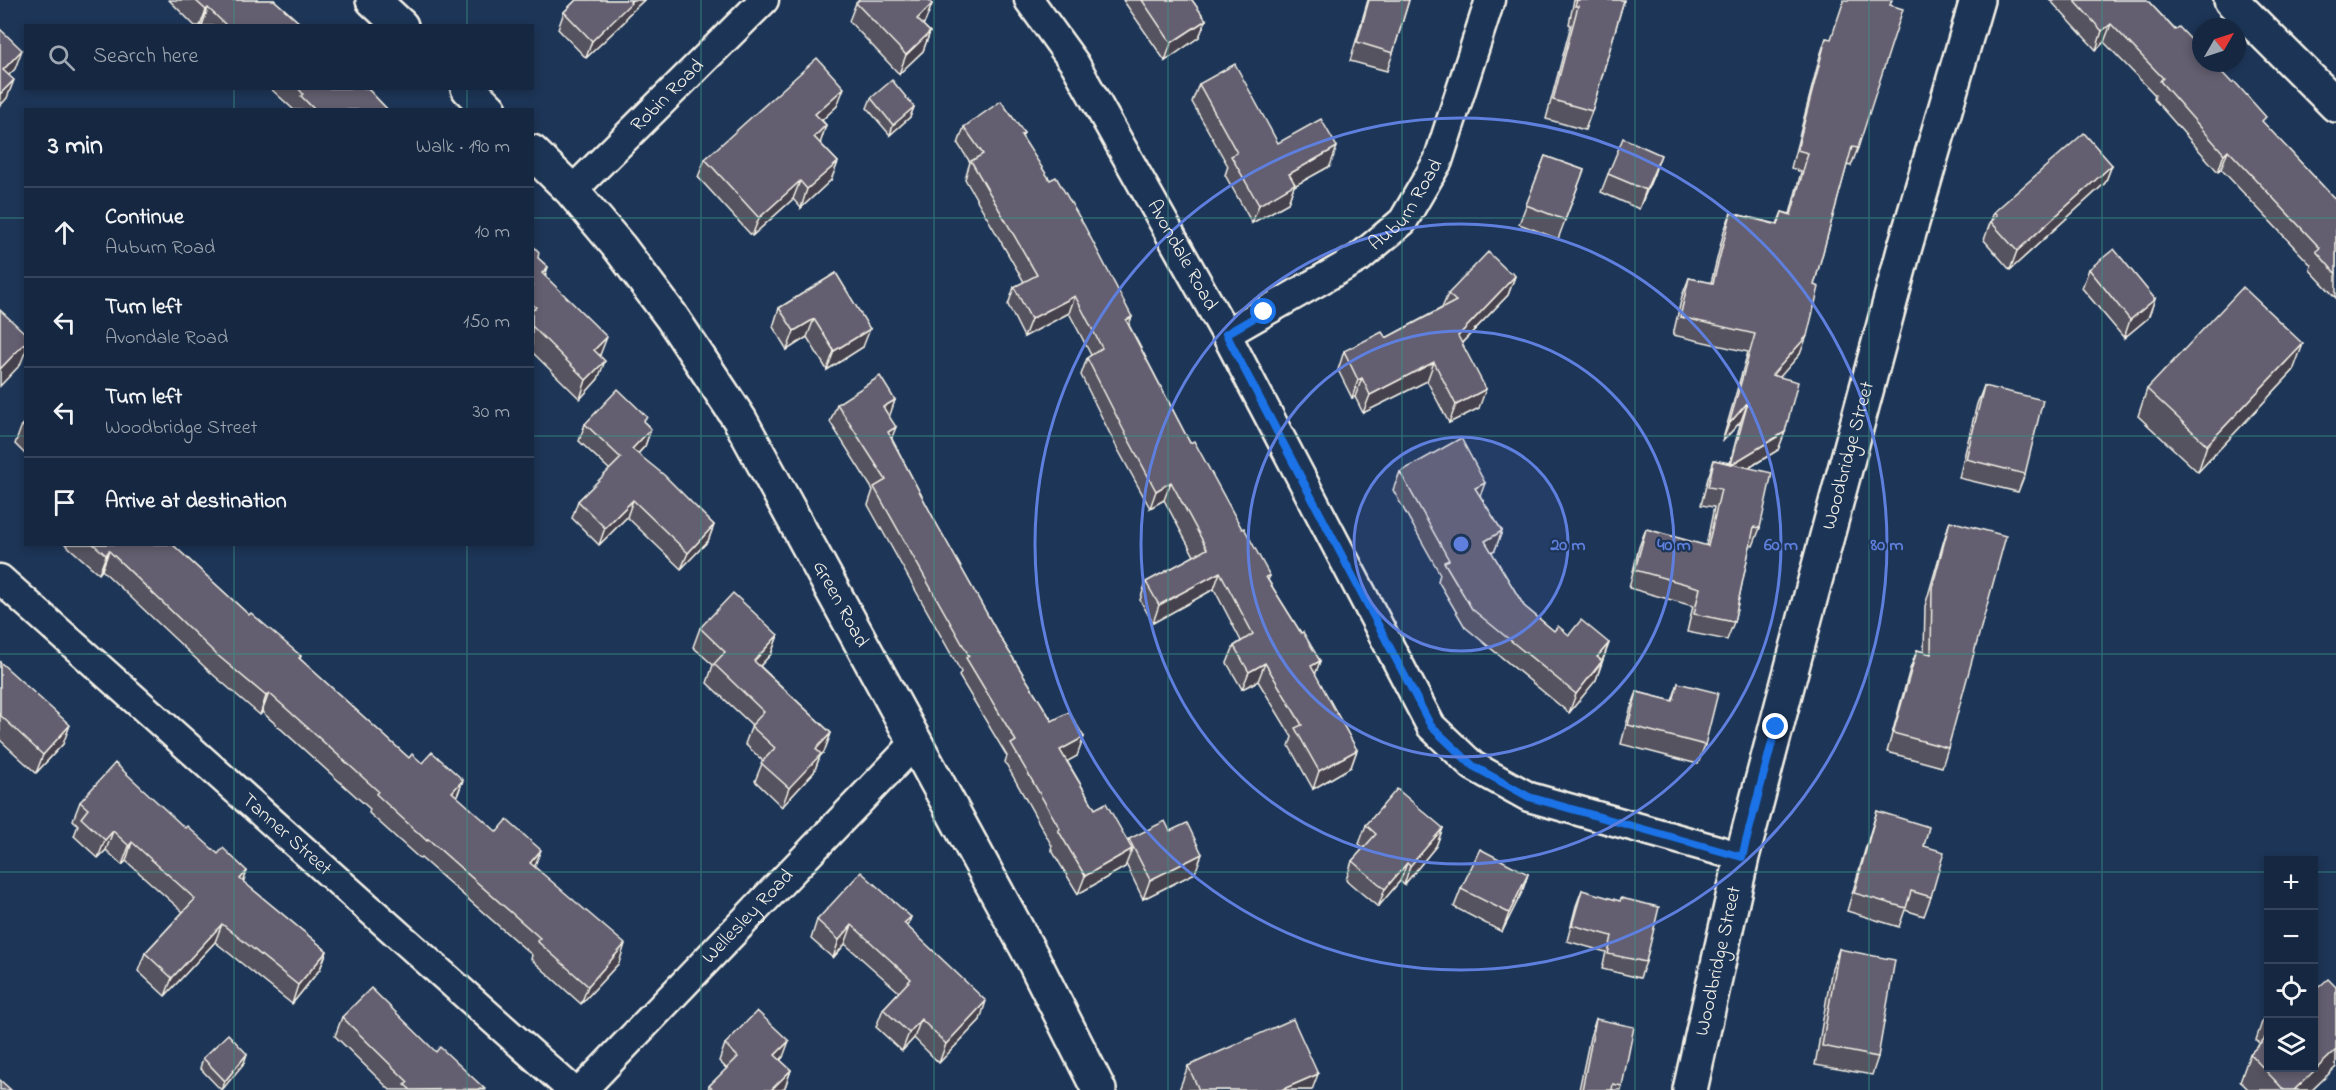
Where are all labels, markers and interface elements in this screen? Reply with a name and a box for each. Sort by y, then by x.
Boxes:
north arrow [2192,18,2246,72]
search box [24,24,534,90]
icon: search [45,41,78,74]
text: Search here [93,41,198,73]
street label: Robin Road [624,53,711,139]
text: 3 min [48,128,103,166]
text: Walk · 190 m [416,133,510,162]
street label: Auburn Road [1362,154,1451,258]
street label: Avondale Road [1139,194,1225,316]
text: Continue [105,202,184,234]
icon: ahead [48,216,81,249]
text: 10 m [474,218,510,247]
text: Auburn Road [105,234,215,263]
text: Turn left [105,292,182,324]
route start [1250,298,1276,324]
icon: left [48,306,81,339]
text: 150 m [463,308,510,337]
text: Avondale Road [105,324,228,353]
street label: Woodbridge Street [1815,378,1883,533]
text: Turn left [105,382,182,414]
icon: left [48,396,81,429]
text: 30 m [473,398,510,427]
text: Woodbridge Street [105,414,258,443]
icon: arrive [48,486,81,519]
text: Arrive at destination [105,486,287,518]
text: 20 m [1549,533,1586,559]
text: 40 m [1657,533,1691,559]
text: 60 m [1764,533,1798,559]
text: 80 m [1870,533,1904,559]
centre of rings [1451,534,1471,554]
street label: Green Road [805,556,876,653]
route end [1762,713,1788,739]
street label: Tanner Street [235,786,338,883]
map controls [2264,856,2318,1072]
button: + [2264,856,2318,910]
street label: Wellesley Road [695,863,801,971]
street label: Woodbridge Street [1688,883,1750,1039]
button: − [2264,910,2318,964]
button: locate [2264,964,2318,1018]
button: layers [2264,1018,2318,1072]

